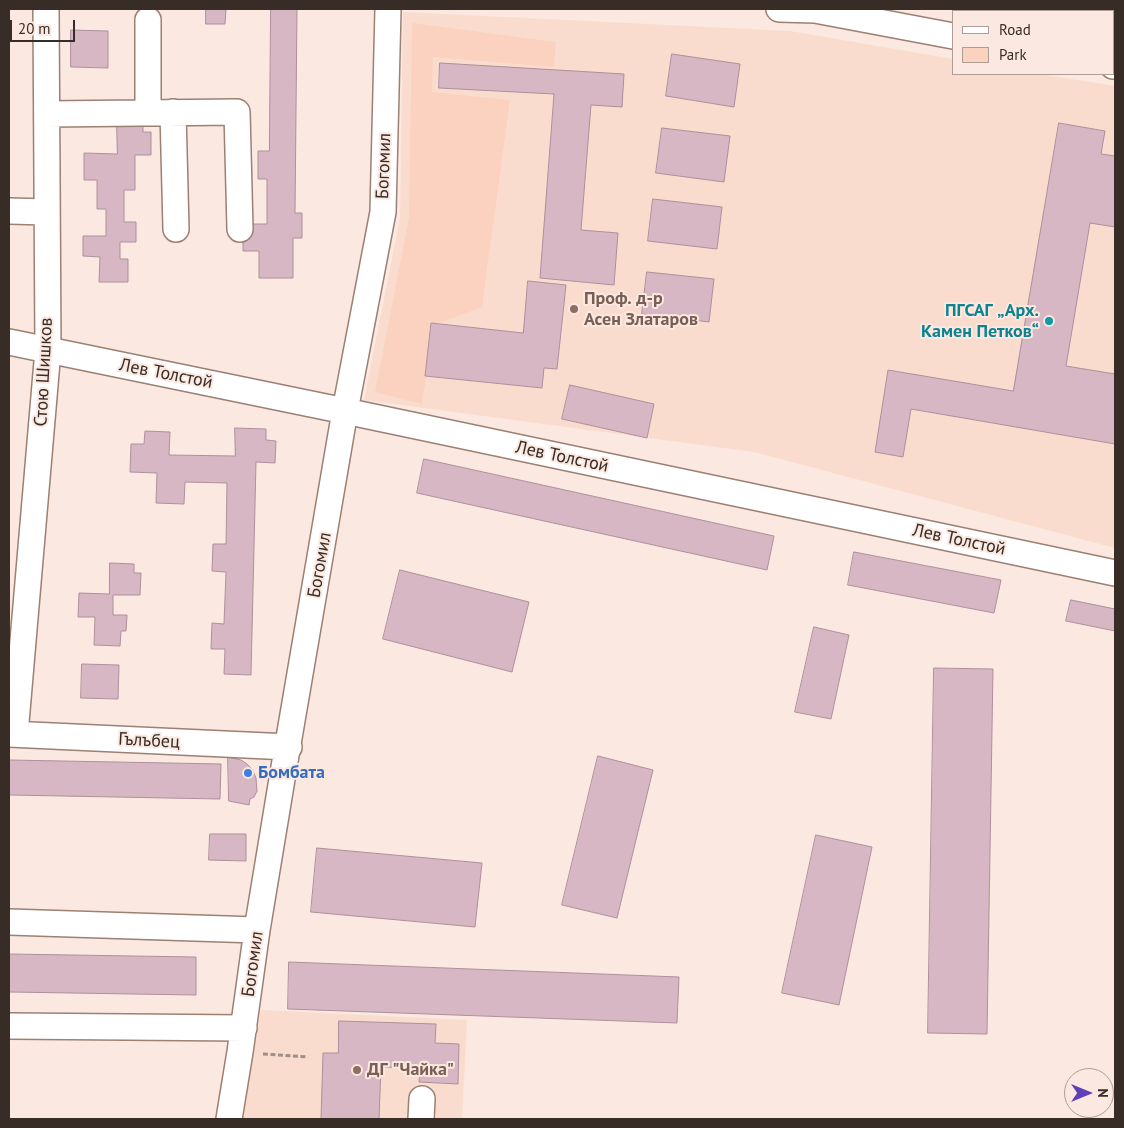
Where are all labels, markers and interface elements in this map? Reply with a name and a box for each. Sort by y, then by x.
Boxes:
scale bar [12,10,78,42]
legend [952,10,1114,75]
text: 20 m [18,19,51,38]
text: Road [999,20,1031,39]
text: Park [999,45,1027,64]
street label: Богомил [372,133,396,199]
place label: Проф. д-р Асен Златаров [584,288,698,330]
place label: ПГСАГ „Арх. Камен Петков“ [921,300,1039,342]
marker: Проф. д-р Асен Златаров [568,303,580,315]
marker: ПГСАГ „Арх. Камен Петков“ [1043,315,1055,327]
street label: Стою Шишков [30,317,58,427]
street label: Лев Толстой [117,354,215,394]
street label: Лев Толстой [513,437,611,477]
street label: Лев Толстой [910,520,1008,560]
street label: Богомил [304,531,336,599]
street label: Гълъбец [118,729,180,753]
place label: Бомбата [258,762,325,784]
marker: Бомбата [242,767,254,779]
street label: Богомил [238,930,268,998]
place label: ДГ "Чайка" [367,1059,454,1081]
marker: ДГ "Чайка" [351,1064,363,1076]
north arrow [1064,1068,1114,1118]
text: N [1094,1088,1112,1098]

